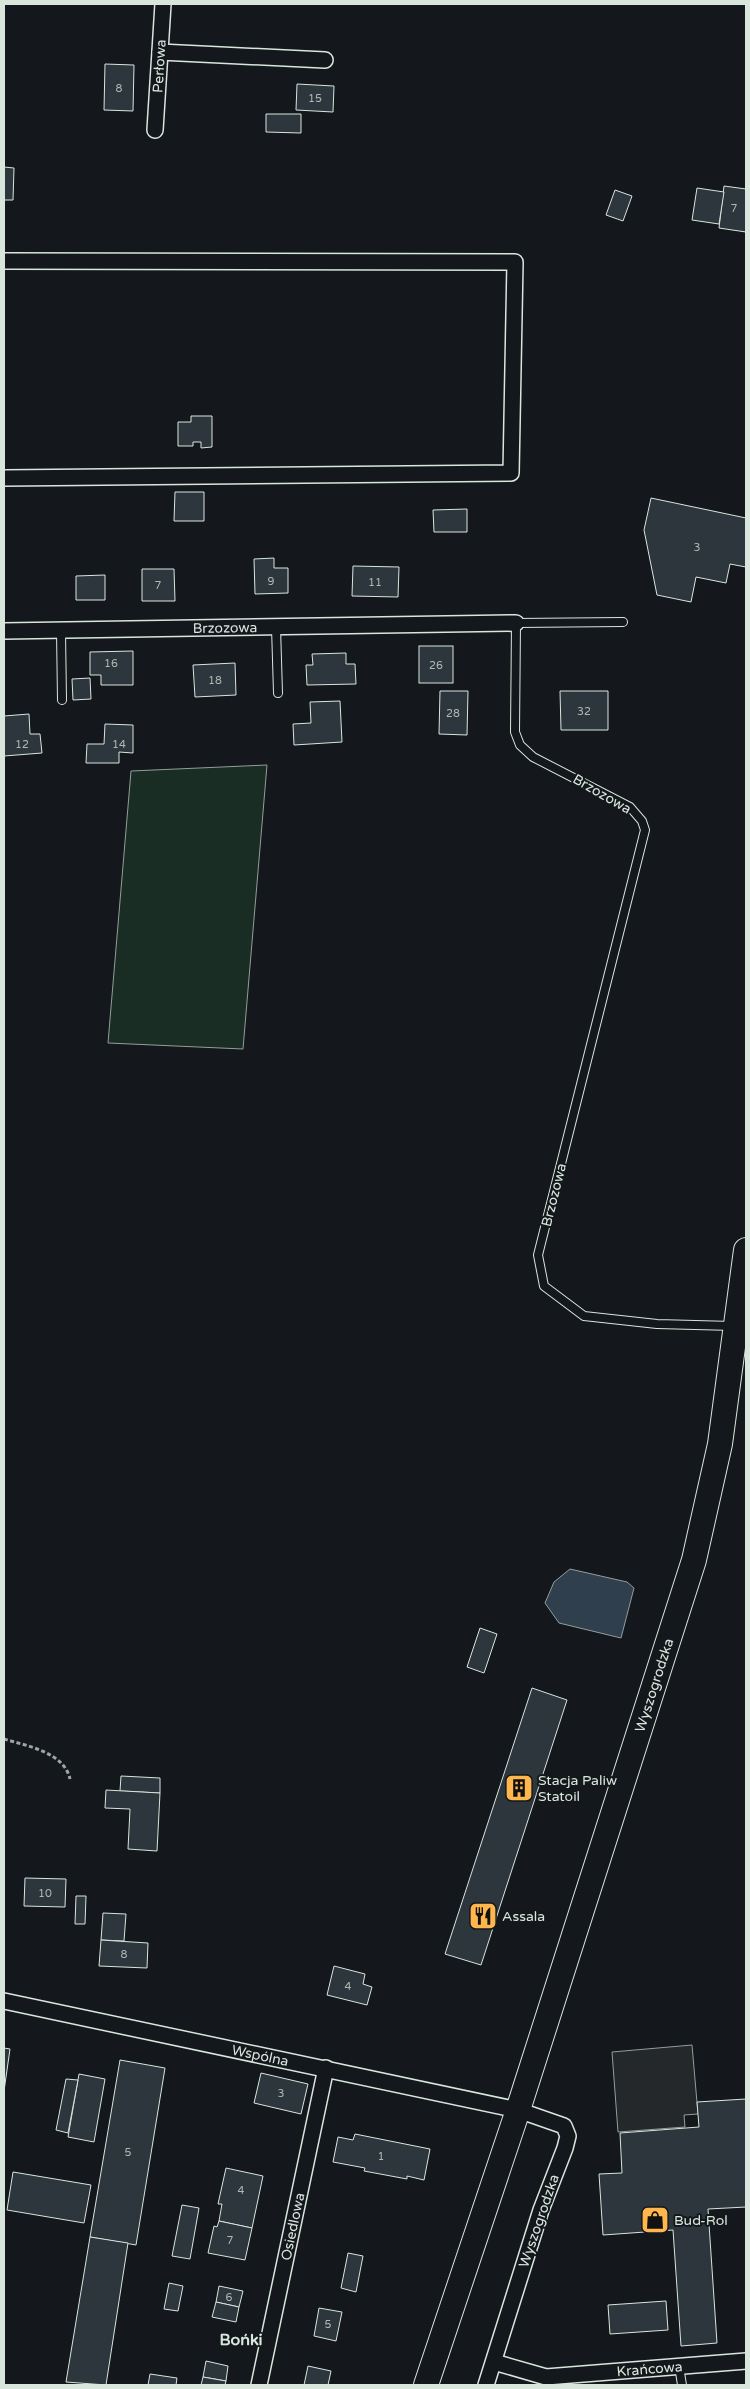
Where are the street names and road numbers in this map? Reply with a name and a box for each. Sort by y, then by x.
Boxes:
street label: Perłowa [149,39,169,93]
street label: Brzozowa [192,619,257,637]
street label: Brzozowa [570,770,634,818]
street label: Brzozowa [538,1162,570,1228]
street label: Wyszogrodzka [631,1636,677,1734]
street label: Wspólna [230,2041,290,2070]
street label: Wyszogrodzka [515,2172,563,2270]
street label: Osiedlowa [277,2191,308,2262]
street label: Krańcowa [616,2358,683,2380]

